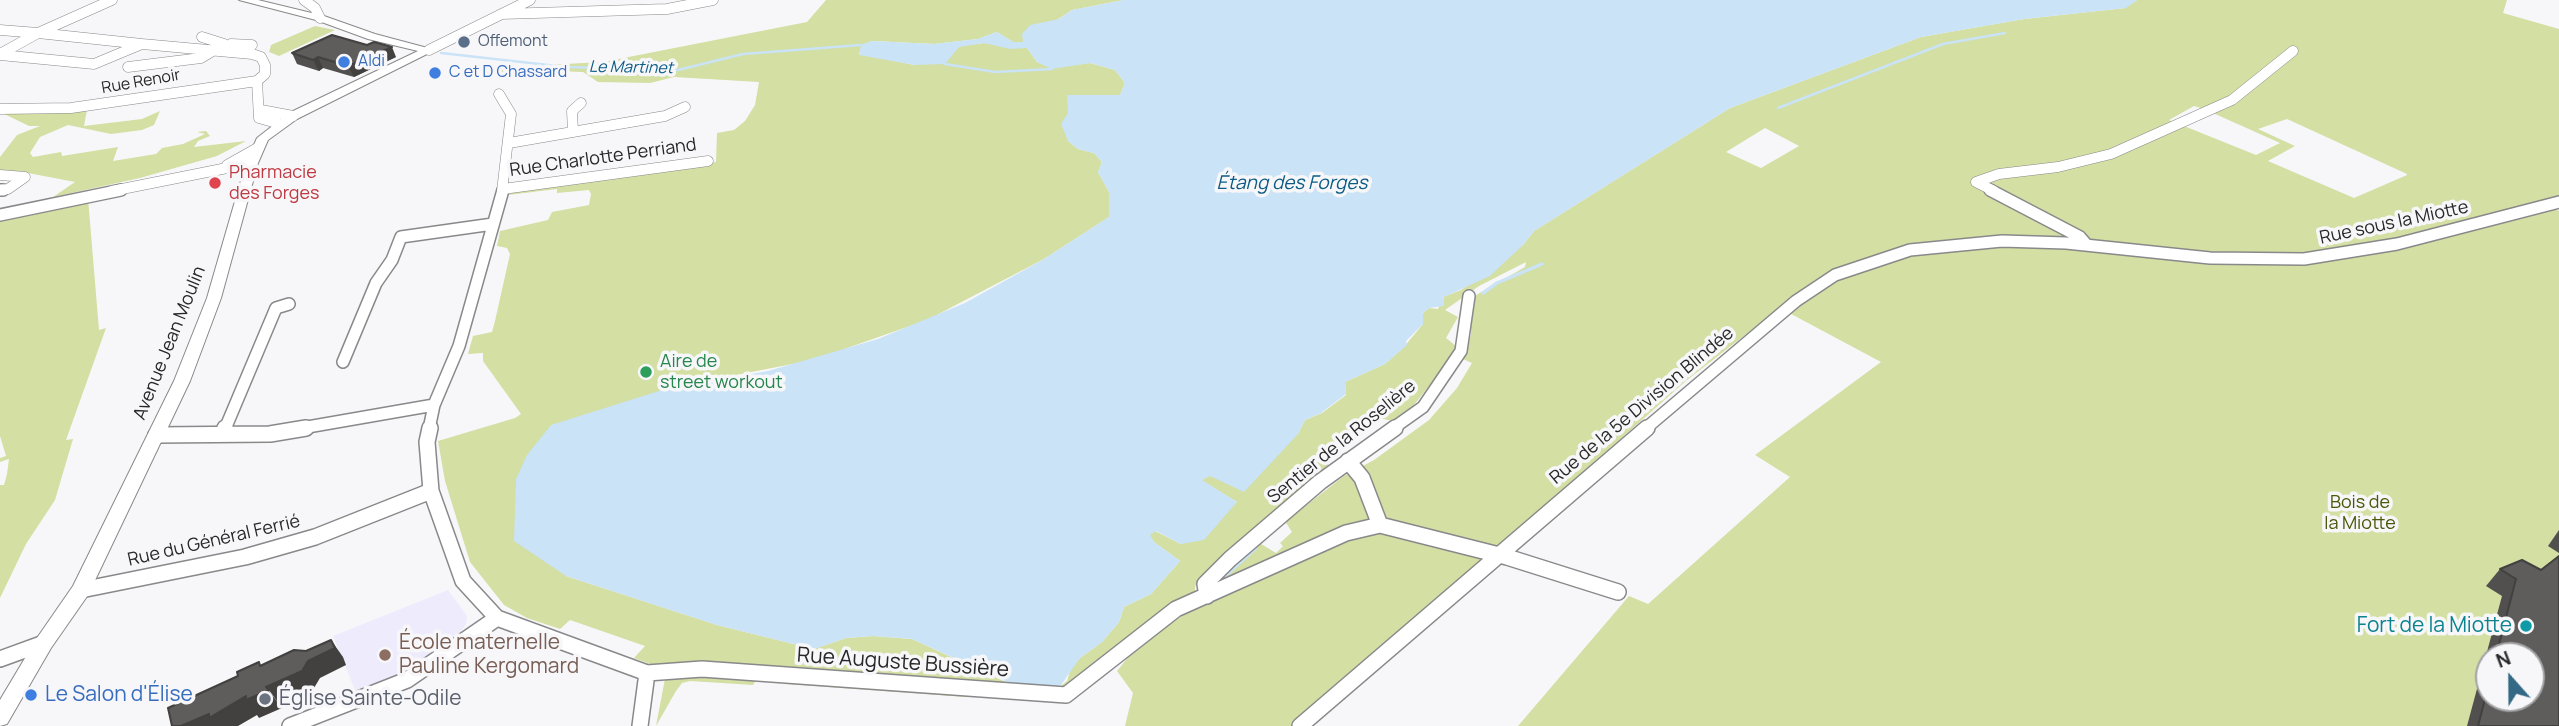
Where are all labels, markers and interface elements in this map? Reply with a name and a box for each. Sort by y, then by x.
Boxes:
place label: Offemont [478,32,548,52]
marker: Offemont [456,34,472,50]
place label: Aldi [358,52,385,72]
marker: Aldi [336,54,352,70]
water label: Le Martinet [589,58,673,78]
place label: C et D Chassard [449,63,567,83]
marker: C et D Chassard [427,65,443,81]
street label: Rue Renoir [100,66,182,98]
street label: Rue Charlotte Perriand [508,134,698,182]
place label: Pharmacie des Forges [229,162,319,204]
water label: Étang des Forges [1217,173,1367,195]
marker: Pharmacie des Forges [207,175,223,191]
street label: Rue sous la Miotte [2318,197,2470,249]
street label: Avenue Jean Moulin [129,263,211,423]
street label: Rue de la 5e Division Blindée [1546,323,1738,489]
place label: Aire de street workout [660,351,783,394]
marker: Aire de street workout [638,364,654,380]
street label: Sentier de la Roselière [1264,376,1420,508]
park label: Bois de la Miotte [2324,492,2396,534]
street label: Rue du Général Ferrié [126,511,302,571]
place label: Fort de la Miotte [2357,613,2512,639]
marker: Fort de la Miotte [2518,618,2534,634]
place label: École maternelle Pauline Kergomard [399,630,579,680]
north arrow [2475,642,2545,712]
street label: Rue Auguste Bussière [796,643,1010,683]
text: N [2492,645,2514,674]
marker: École maternelle Pauline Kergomard [377,647,393,663]
place label: Le Salon d'Élise [45,682,193,708]
place label: Église Sainte-Odile [279,686,462,712]
marker: Le Salon d'Élise [23,687,39,703]
marker: Église Sainte-Odile [257,691,273,707]

